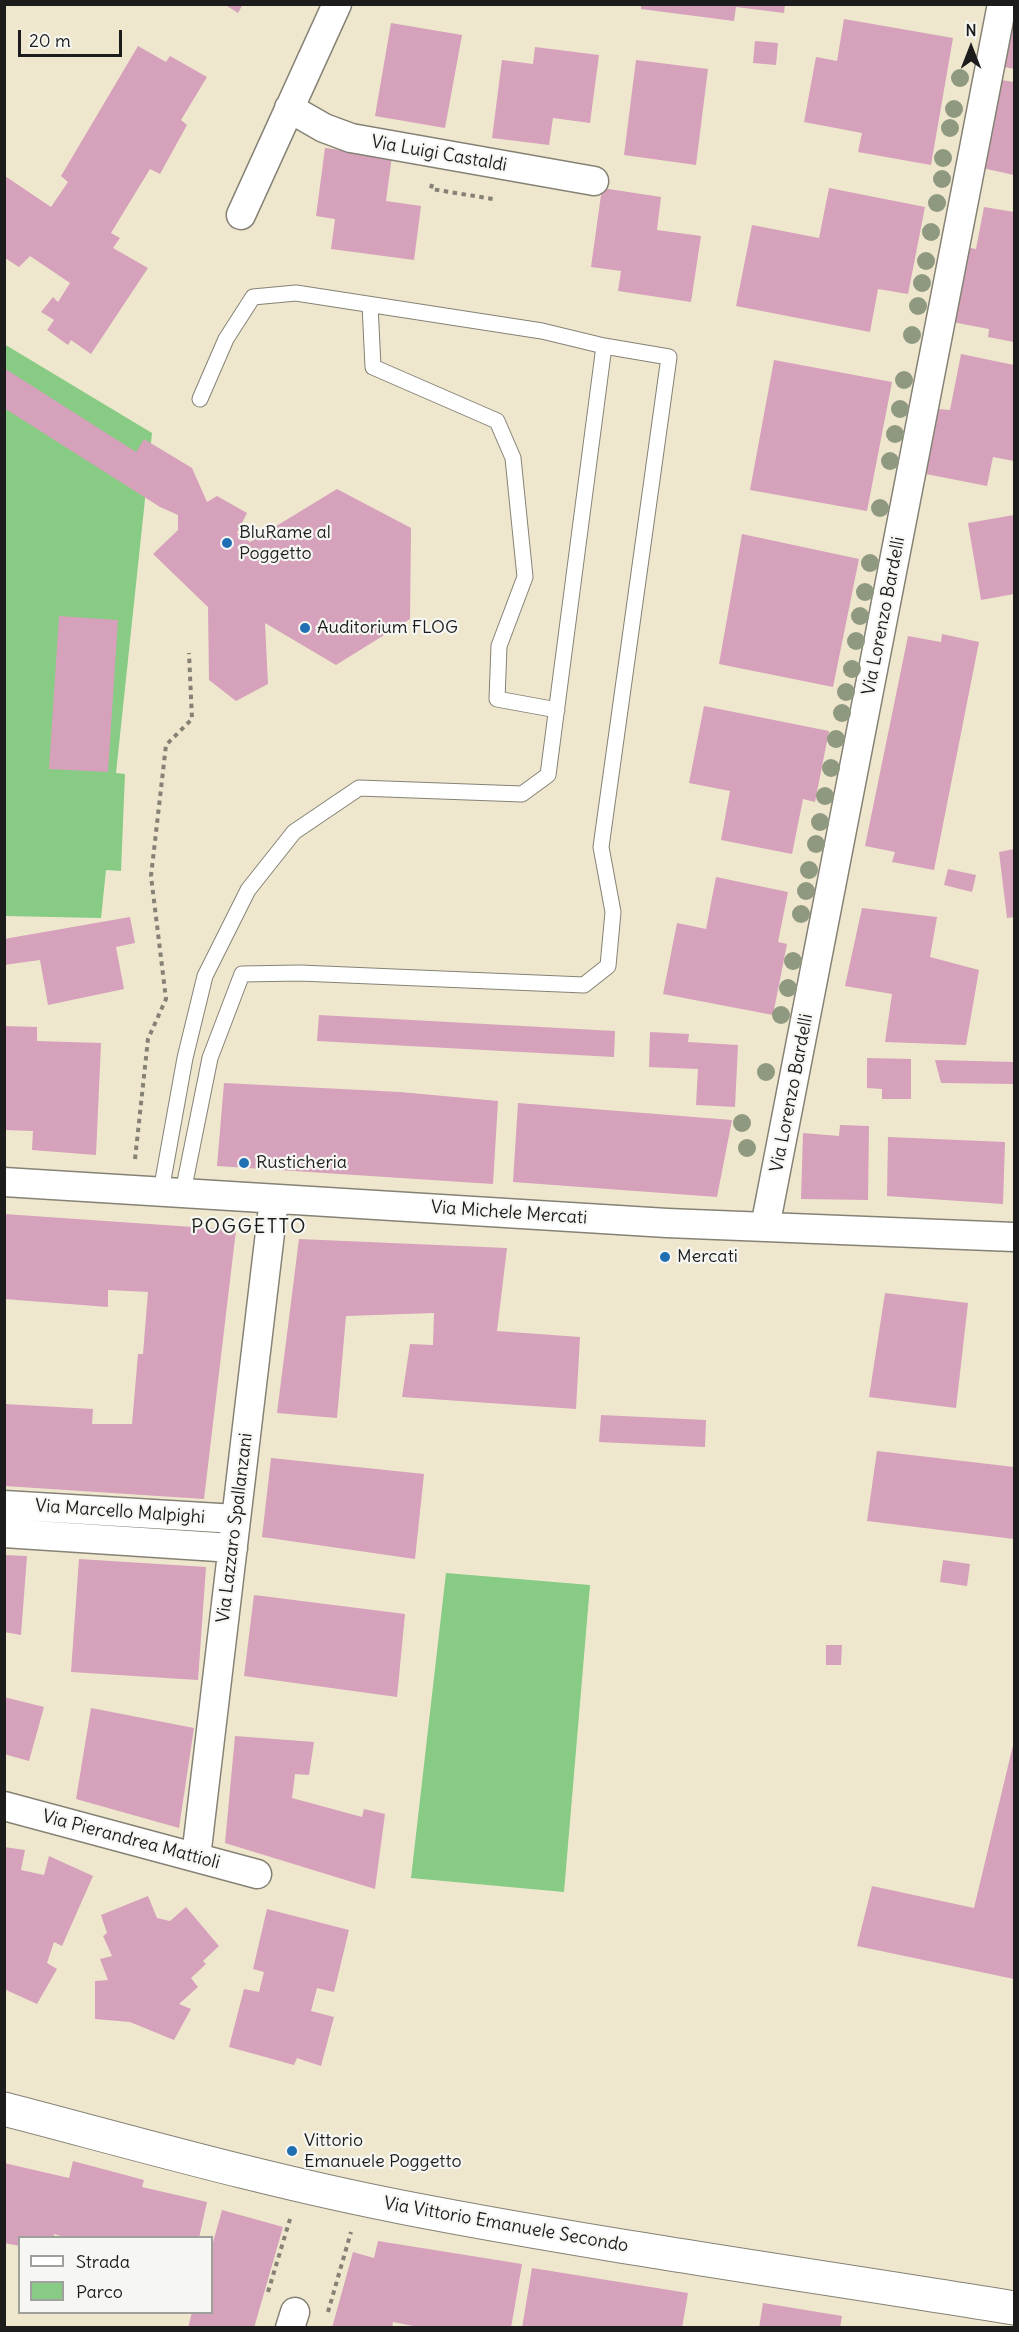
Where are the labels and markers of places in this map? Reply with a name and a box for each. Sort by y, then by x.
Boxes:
place label: BluRame al Poggetto [239,522,331,564]
marker: BluRame al Poggetto [220,536,234,550]
place label: Auditorium FLOG [317,617,458,639]
marker: Auditorium FLOG [298,621,312,635]
place label: Rusticheria [256,1152,347,1174]
marker: Rusticheria [237,1156,251,1170]
place label: Mercati [677,1246,738,1268]
marker: Mercati [658,1250,672,1264]
place label: Vittorio Emanuele Poggetto [304,2130,462,2172]
marker: Vittorio Emanuele Poggetto [285,2144,299,2158]

